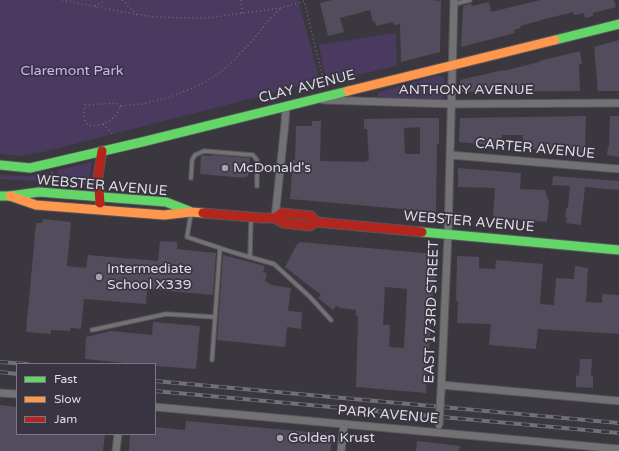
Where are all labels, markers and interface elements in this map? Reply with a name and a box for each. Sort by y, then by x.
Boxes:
park label: Claremont Park [21,63,123,79]
street label: CLAY AVENUE [257,67,357,107]
street label: ANTHONY AVENUE [398,82,534,98]
street label: CARTER AVENUE [474,135,596,163]
place label: McDonald's [233,160,311,176]
marker: McDonald's [220,163,230,173]
street label: WEBSTER AVENUE [36,172,168,200]
street label: WEBSTER AVENUE [403,208,535,236]
street label: EAST 173RD STREET [421,240,443,384]
place label: Intermediate School X339 [107,261,192,294]
marker: Intermediate School X339 [94,272,104,282]
legend [16,363,156,435]
text: Fast [54,372,77,386]
text: Slow [54,392,81,406]
street label: PARK AVENUE [337,402,439,428]
text: Jam [54,412,77,426]
place label: Golden Krust [288,430,375,446]
marker: Golden Krust [275,433,285,443]

